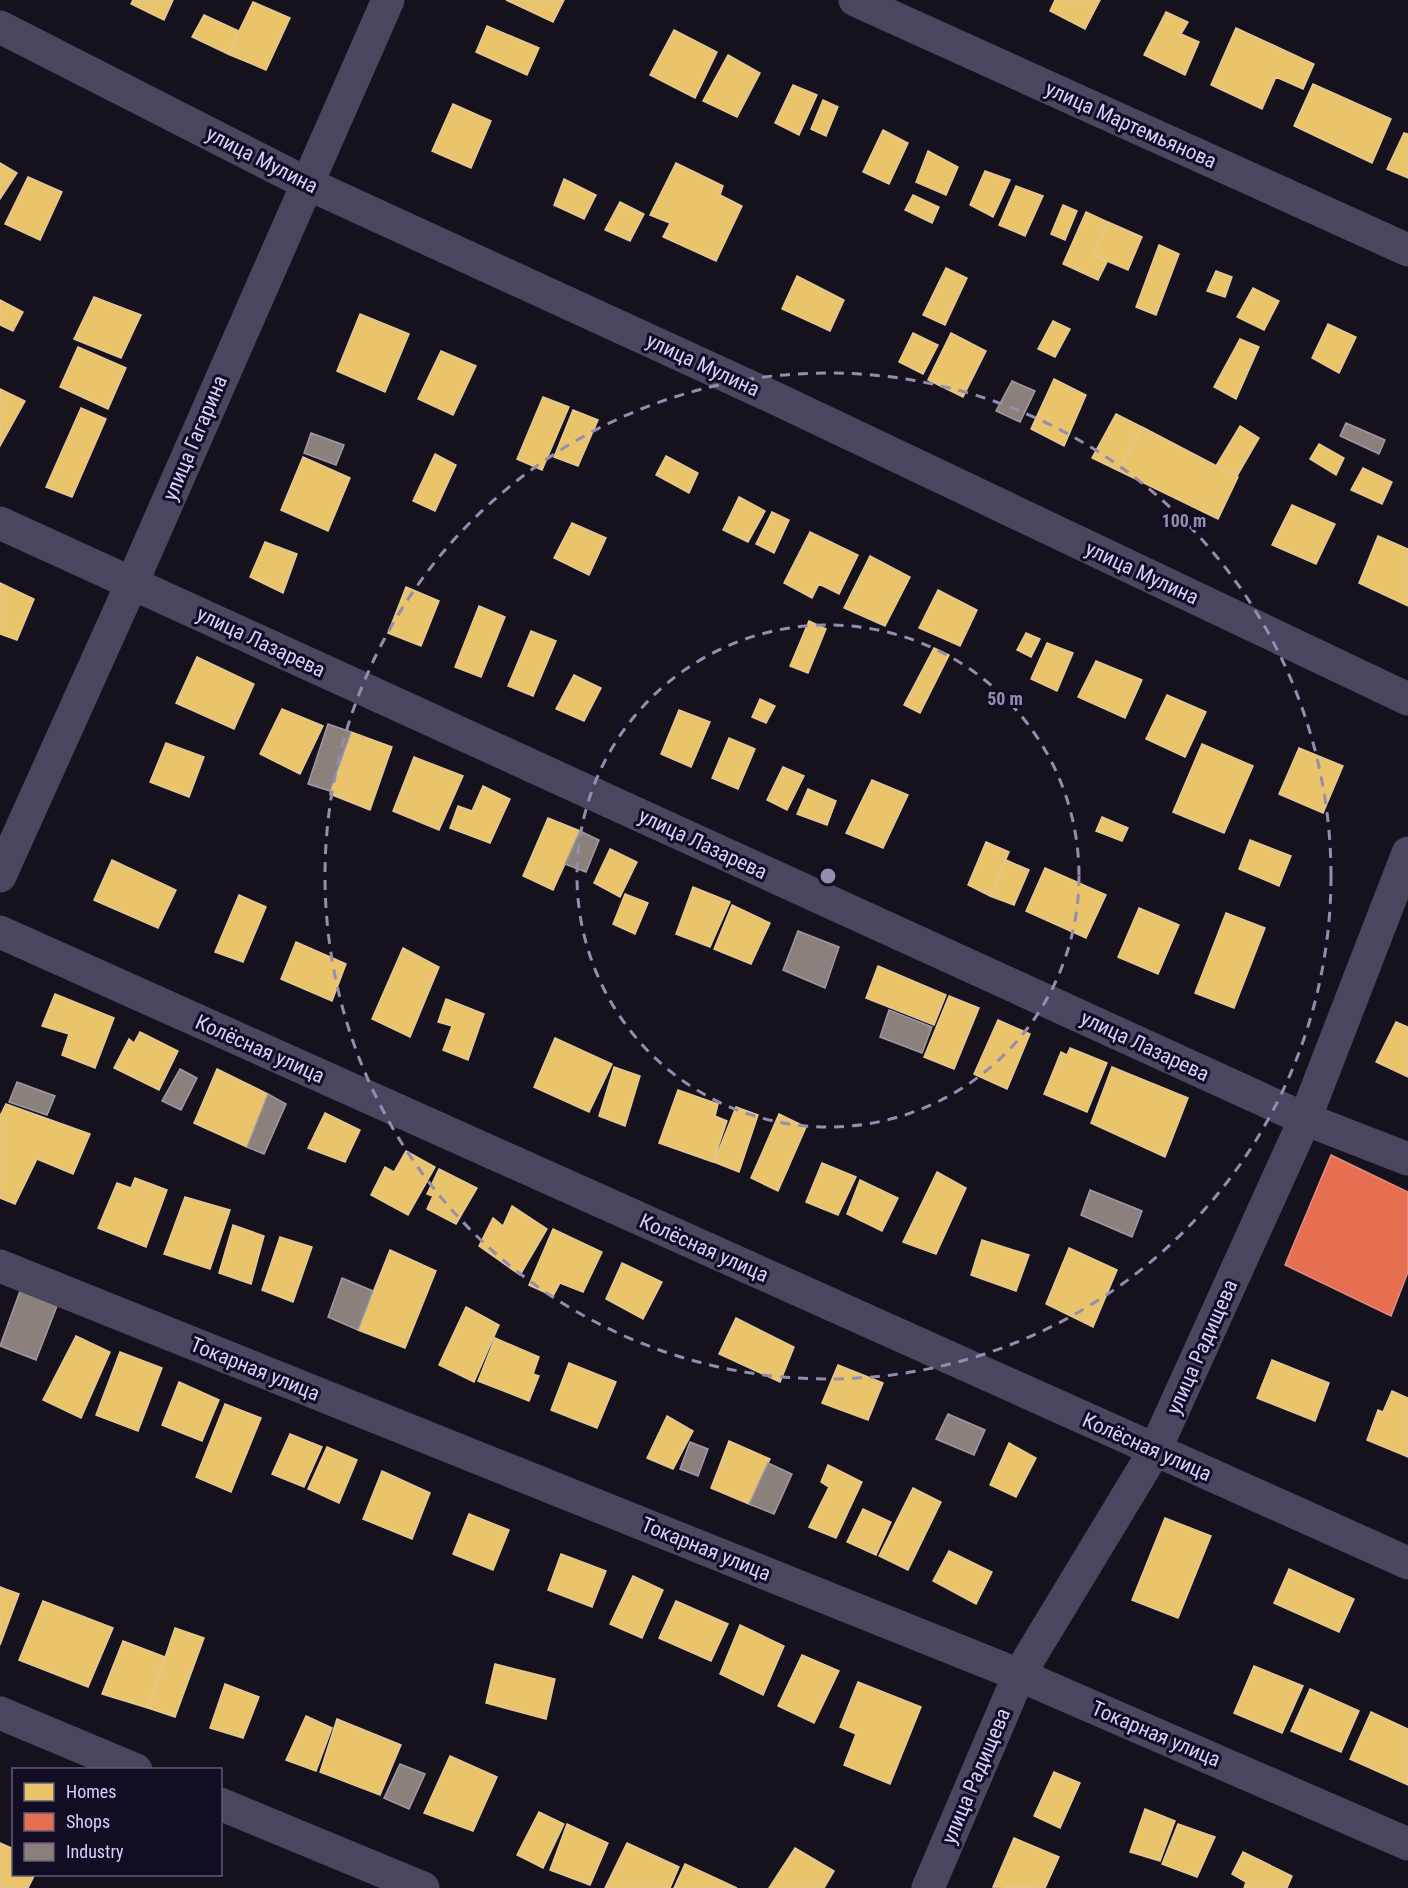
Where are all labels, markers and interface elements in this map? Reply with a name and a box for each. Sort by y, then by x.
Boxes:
street label: улица Мартемьянова [1042,76,1220,174]
street label: улица Мулина [202,122,322,198]
street label: улица Мулина [643,328,763,402]
street label: улица Гагарина [158,372,232,504]
text: 100 m [1162,510,1206,531]
street label: улица Мулина [1082,536,1202,610]
street label: улица Лазарева [193,602,329,682]
text: 50 m [987,688,1023,709]
street label: улица Лазарева [635,804,771,884]
centre of rings [818,866,838,886]
street label: улица Лазарева [1077,1006,1213,1086]
street label: Колёсная улица [192,1010,328,1088]
street label: Колёсная улица [636,1209,772,1287]
street label: улица Радищева [1162,1276,1242,1418]
street label: Токарная улица [187,1332,323,1406]
street label: Колёсная улица [1079,1408,1215,1486]
street label: Токарная улица [638,1512,774,1586]
street label: Токарная улица [1088,1696,1224,1772]
street label: улица Радищева [937,1705,1015,1847]
legend [12,1768,222,1876]
text: Homes [66,1781,116,1802]
text: Shops [66,1811,110,1832]
text: Industry [66,1841,124,1862]

